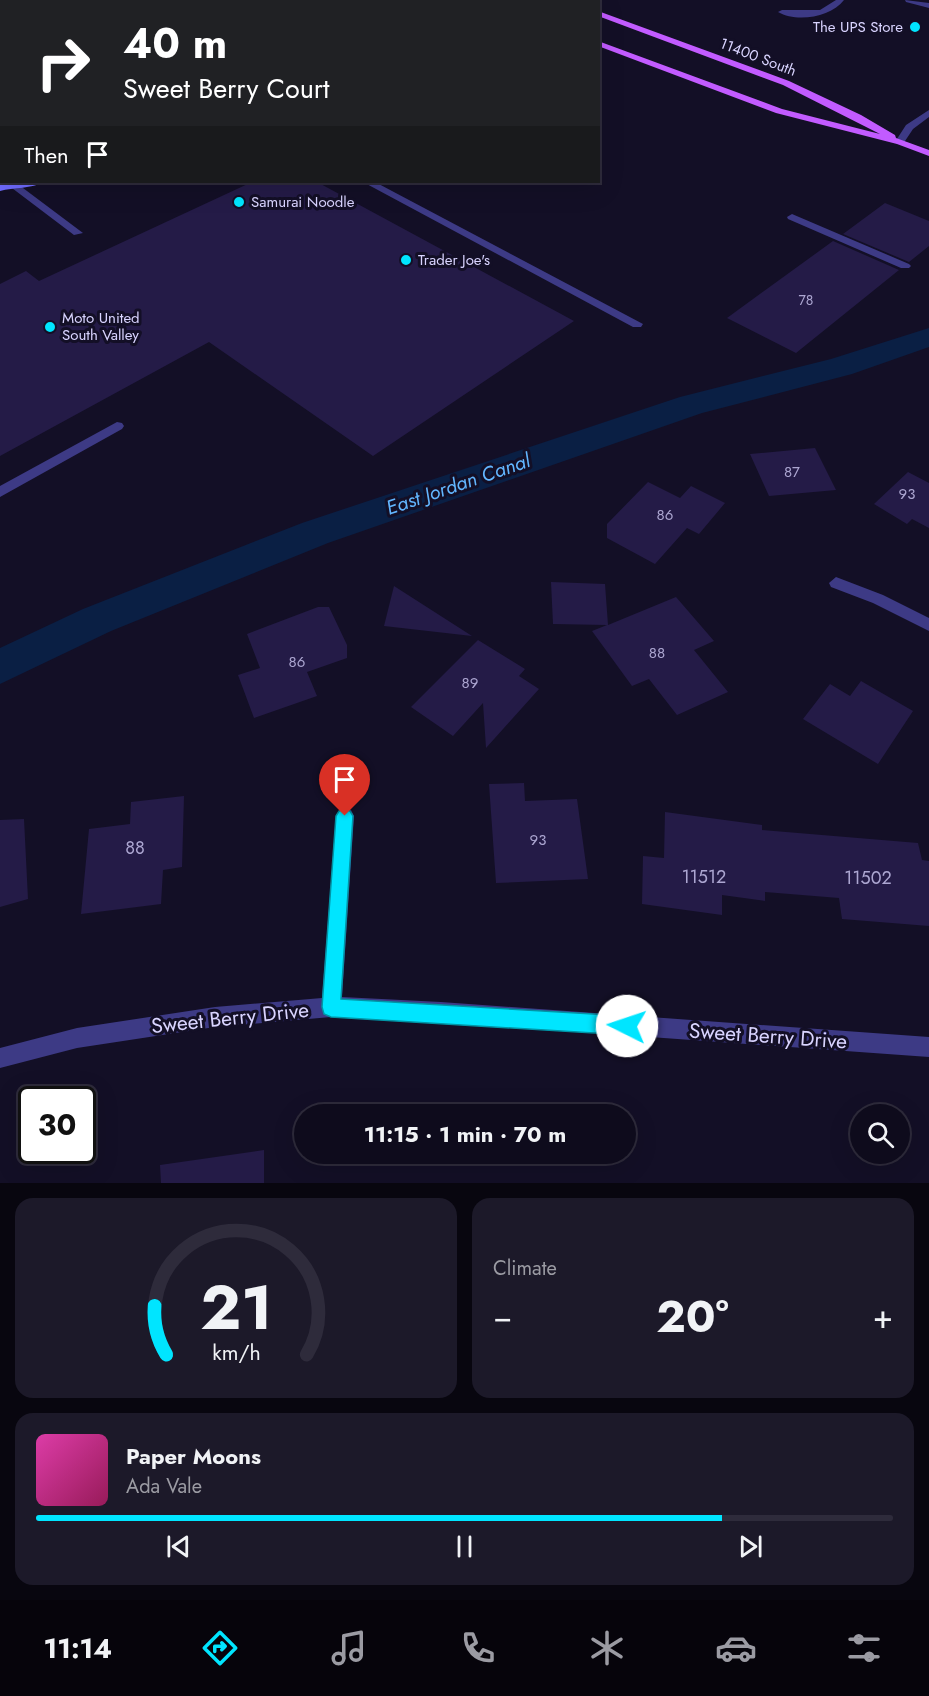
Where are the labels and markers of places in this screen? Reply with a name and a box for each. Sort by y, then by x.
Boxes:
place label: The UPS Store [813,16,903,38]
marker: The UPS Store [908,20,922,34]
place label: Samurai Noodle [251,191,355,213]
marker: Samurai Noodle [232,195,246,209]
place label: Trader Joe's [418,249,490,271]
marker: Trader Joe's [399,253,413,267]
place label: Moto United South Valley [62,307,140,346]
marker: Moto United South Valley [43,320,57,334]
pin [319,754,370,816]

